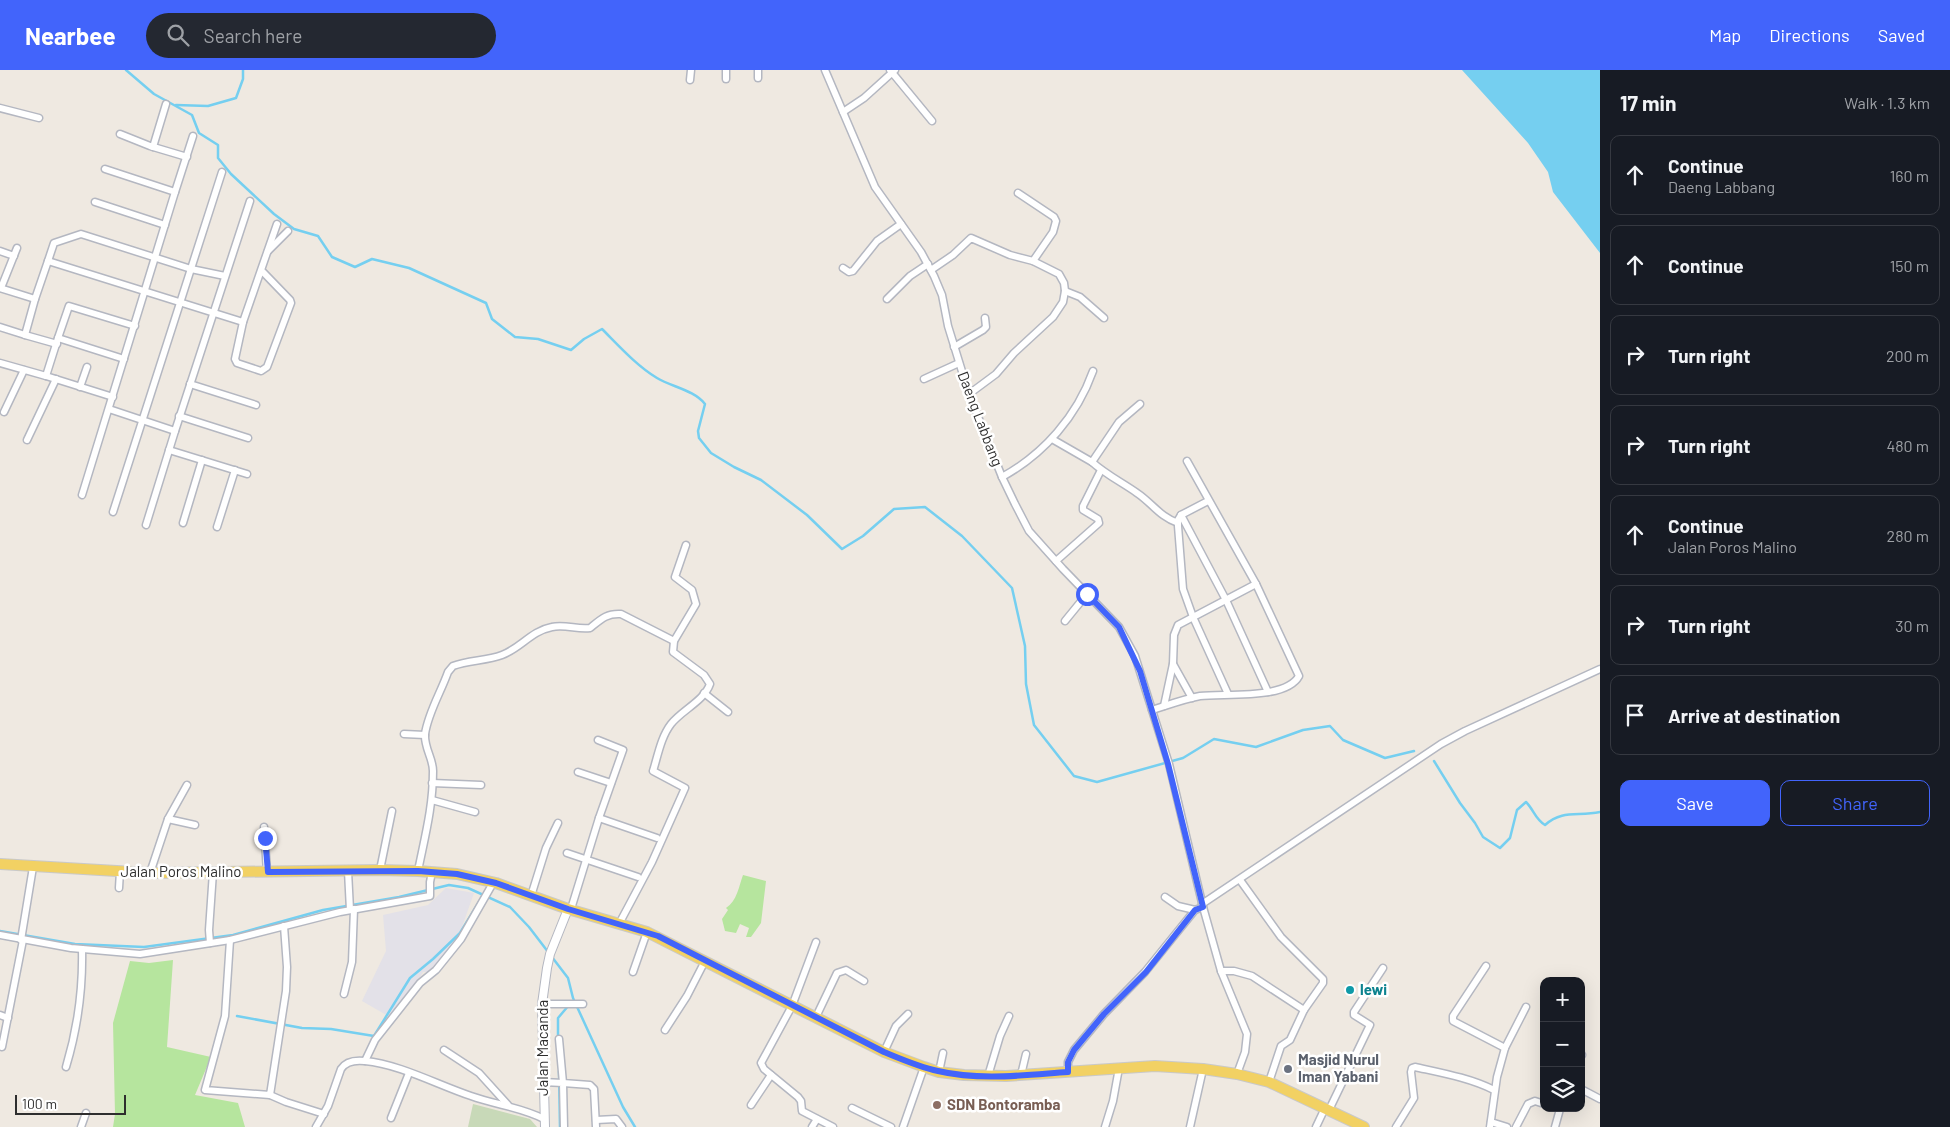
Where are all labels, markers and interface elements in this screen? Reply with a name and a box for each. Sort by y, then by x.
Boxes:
search box [146,13,496,58]
text: Nearbee [25,21,116,50]
icon: search [164,21,192,49]
text: Search here [204,24,302,47]
text: Map [1709,24,1741,46]
text: Directions [1769,24,1850,46]
text: Saved [1878,24,1925,46]
text: 17 min [1620,90,1676,115]
text: Walk · 1.3 km [1844,93,1930,112]
text: Continue [1668,154,1744,177]
icon: ahead [1621,161,1649,189]
text: 160 m [1890,166,1929,185]
text: Daeng Labbang [1668,177,1775,196]
icon: ahead [1621,251,1649,279]
text: Continue [1668,254,1744,277]
text: 150 m [1890,256,1929,275]
icon: right [1621,341,1649,369]
text: Turn right [1668,344,1750,367]
text: 200 m [1886,346,1929,365]
street label: Daeng Labbang [955,369,1007,469]
icon: right [1621,431,1649,459]
text: Turn right [1668,434,1750,457]
text: 480 m [1886,436,1929,455]
text: Continue [1668,514,1744,537]
icon: ahead [1621,521,1649,549]
text: 280 m [1887,526,1929,545]
text: Jalan Poros Malino [1668,537,1797,556]
route start [1076,583,1099,606]
icon: right [1621,611,1649,639]
text: Turn right [1668,614,1750,637]
text: 30 m [1895,616,1929,635]
icon: arrive [1621,701,1649,729]
text: Arrive at destination [1668,704,1840,727]
button: Save [1620,780,1770,826]
button: Share [1780,780,1930,826]
route end [254,827,277,850]
street label: Jalan Poros Malino [121,862,241,880]
map controls [1540,977,1585,1112]
button: + [1540,977,1585,1022]
place label: lewi [1360,980,1387,998]
marker: lewi [1344,984,1356,996]
street label: Jalan Macanda [533,1000,551,1096]
button: − [1540,1022,1585,1067]
place label: Masjid Nurul Iman Yabani [1298,1050,1379,1085]
marker: Masjid Nurul Iman Yabani [1282,1063,1294,1075]
button: layers [1540,1067,1585,1112]
scale bar [15,1092,126,1115]
text: 100 m [22,1095,57,1112]
place label: SDN Bontoramba [947,1095,1061,1113]
marker: SDN Bontoramba [931,1099,943,1111]

